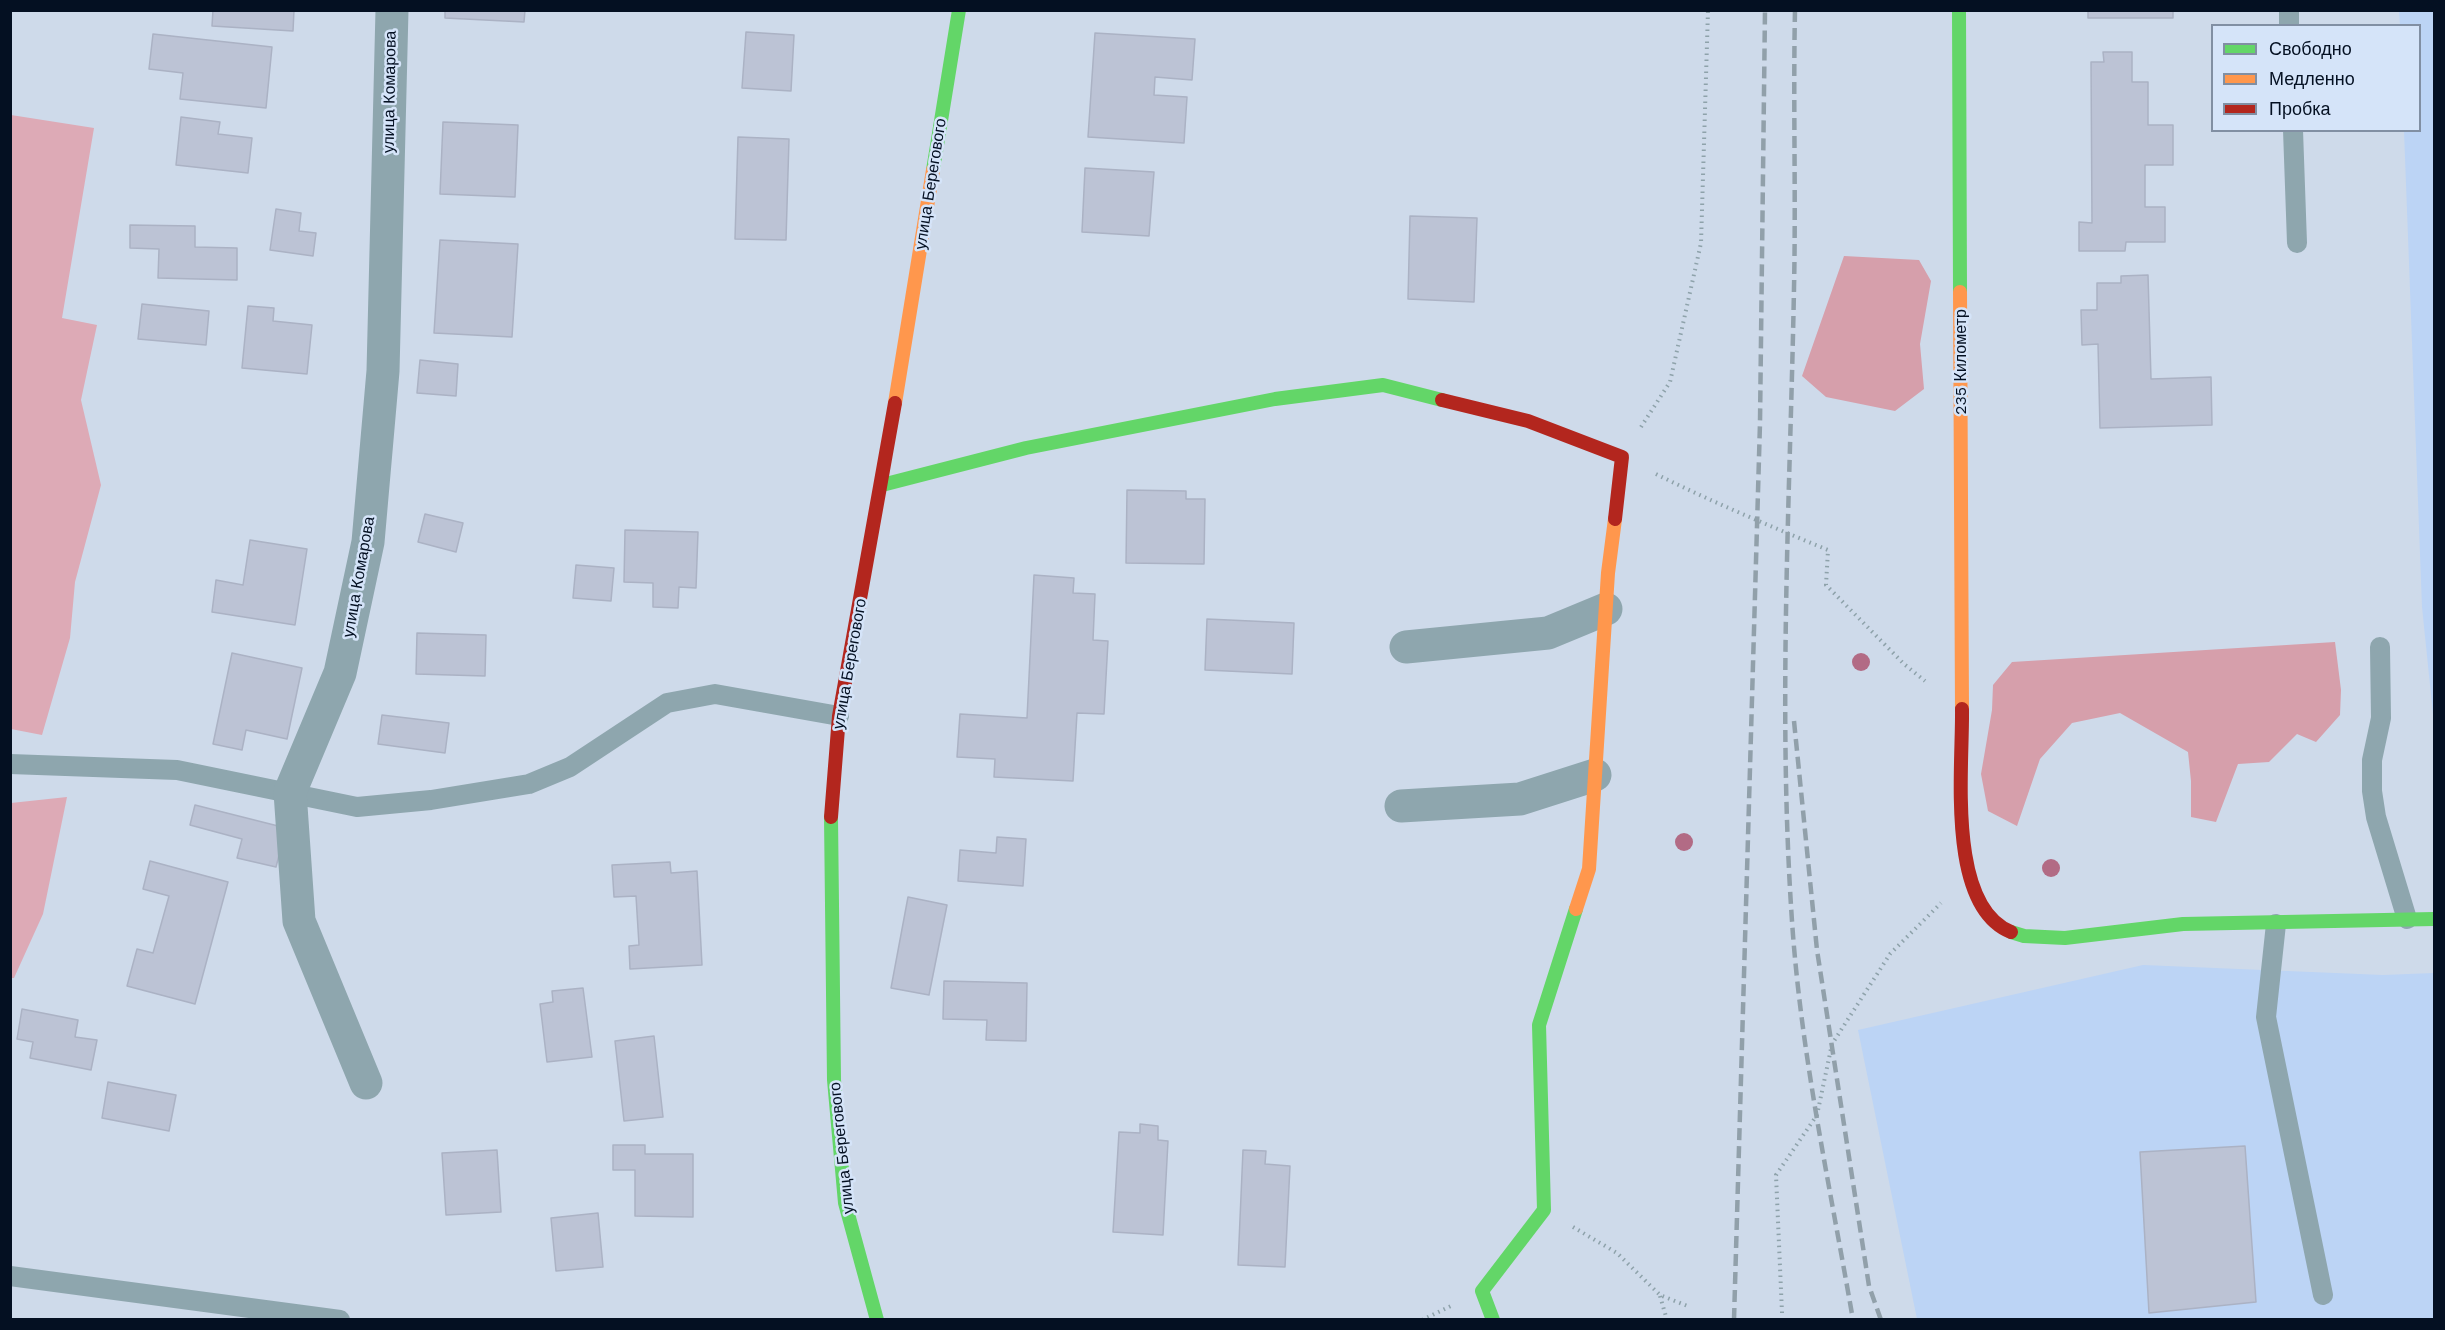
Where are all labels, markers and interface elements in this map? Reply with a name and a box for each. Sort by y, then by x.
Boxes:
legend [2211,24,2421,132]
street label: улица Комарова [379,31,401,153]
text: Свободно [2269,38,2352,59]
text: Медленно [2269,68,2355,89]
text: Пробка [2269,98,2331,119]
street label: улица Берегового [911,117,951,251]
street label: 235 Километр [1951,309,1971,415]
street label: улица Комарова [339,515,379,639]
street label: улица Берегового [829,597,871,731]
street label: улица Берегового [826,1081,858,1215]

